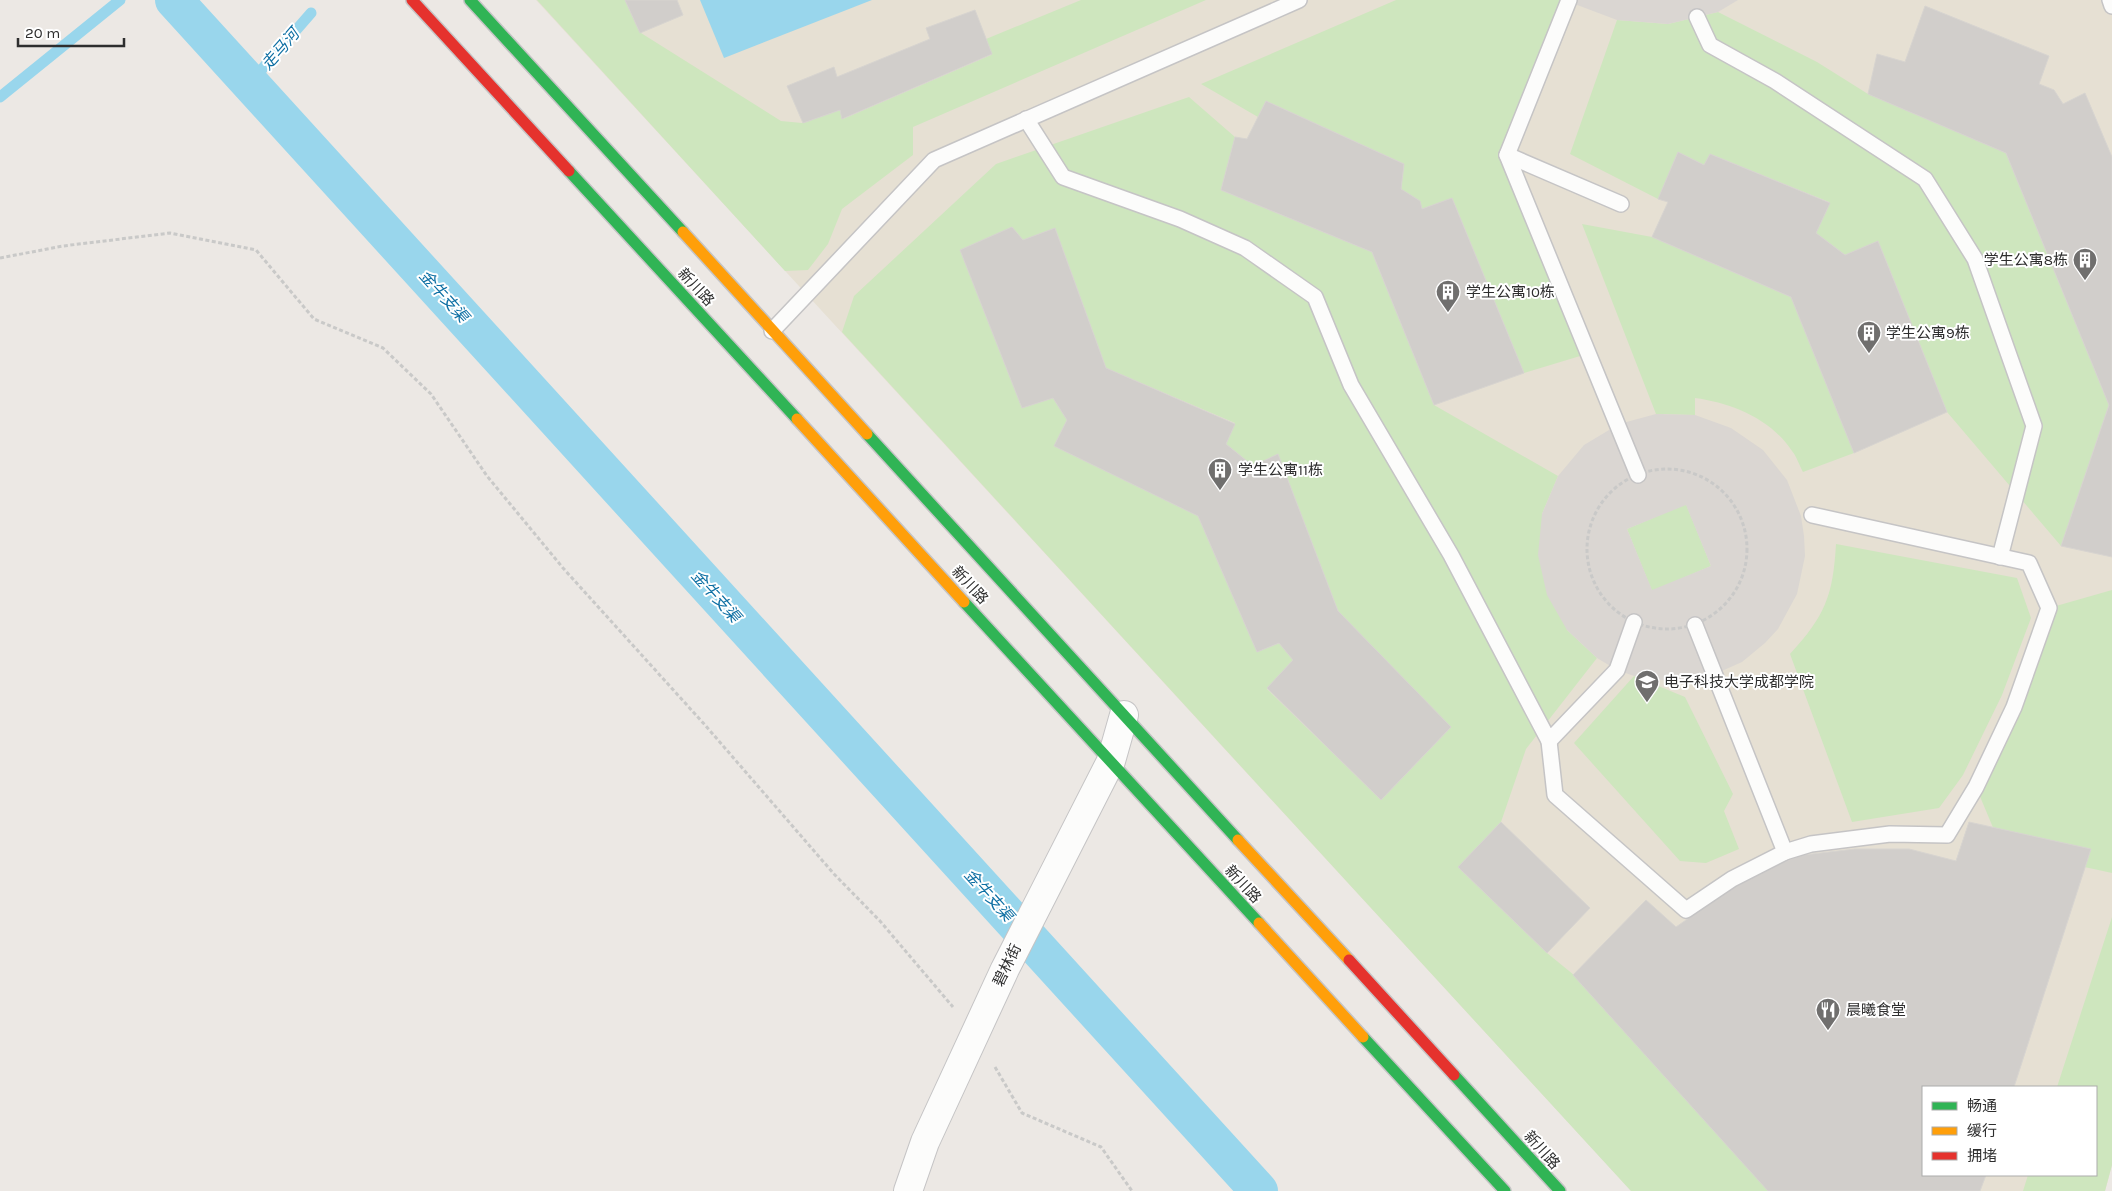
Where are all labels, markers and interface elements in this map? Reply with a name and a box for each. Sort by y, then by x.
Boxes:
scale bar [18,15,124,47]
water label: 走马河 [257,22,305,73]
text: 20 m [25,24,60,42]
building icon: 学生公寓8栋 [2072,247,2098,281]
place label: 学生公寓8栋 [1984,251,2068,269]
street label: 新川路 [674,264,718,310]
water label: 金牛支渠 [416,266,474,328]
building icon: 学生公寓10栋 [1435,279,1461,313]
place label: 学生公寓10栋 [1466,283,1555,301]
building icon: 学生公寓9栋 [1856,320,1882,354]
place label: 学生公寓9栋 [1886,324,1970,342]
building icon: 学生公寓11栋 [1207,457,1233,491]
place label: 学生公寓11栋 [1238,461,1323,479]
street label: 新川路 [948,562,992,608]
water label: 金牛支渠 [688,566,746,628]
school or university icon: 电子科技大学成都学院 [1634,669,1660,703]
place label: 电子科技大学成都学院 [1664,673,1814,691]
street label: 新川路 [1221,861,1265,907]
water label: 金牛支渠 [961,865,1019,927]
street label: 碧林街 [989,941,1025,989]
restaurant icon: 晨曦食堂 [1815,997,1841,1031]
place label: 晨曦食堂 [1846,1001,1906,1019]
legend [1922,1086,2097,1176]
text: 畅通 [1967,1097,1997,1115]
text: 缓行 [1967,1122,1997,1140]
street label: 新川路 [1520,1127,1564,1173]
text: 拥堵 [1967,1147,1997,1165]

